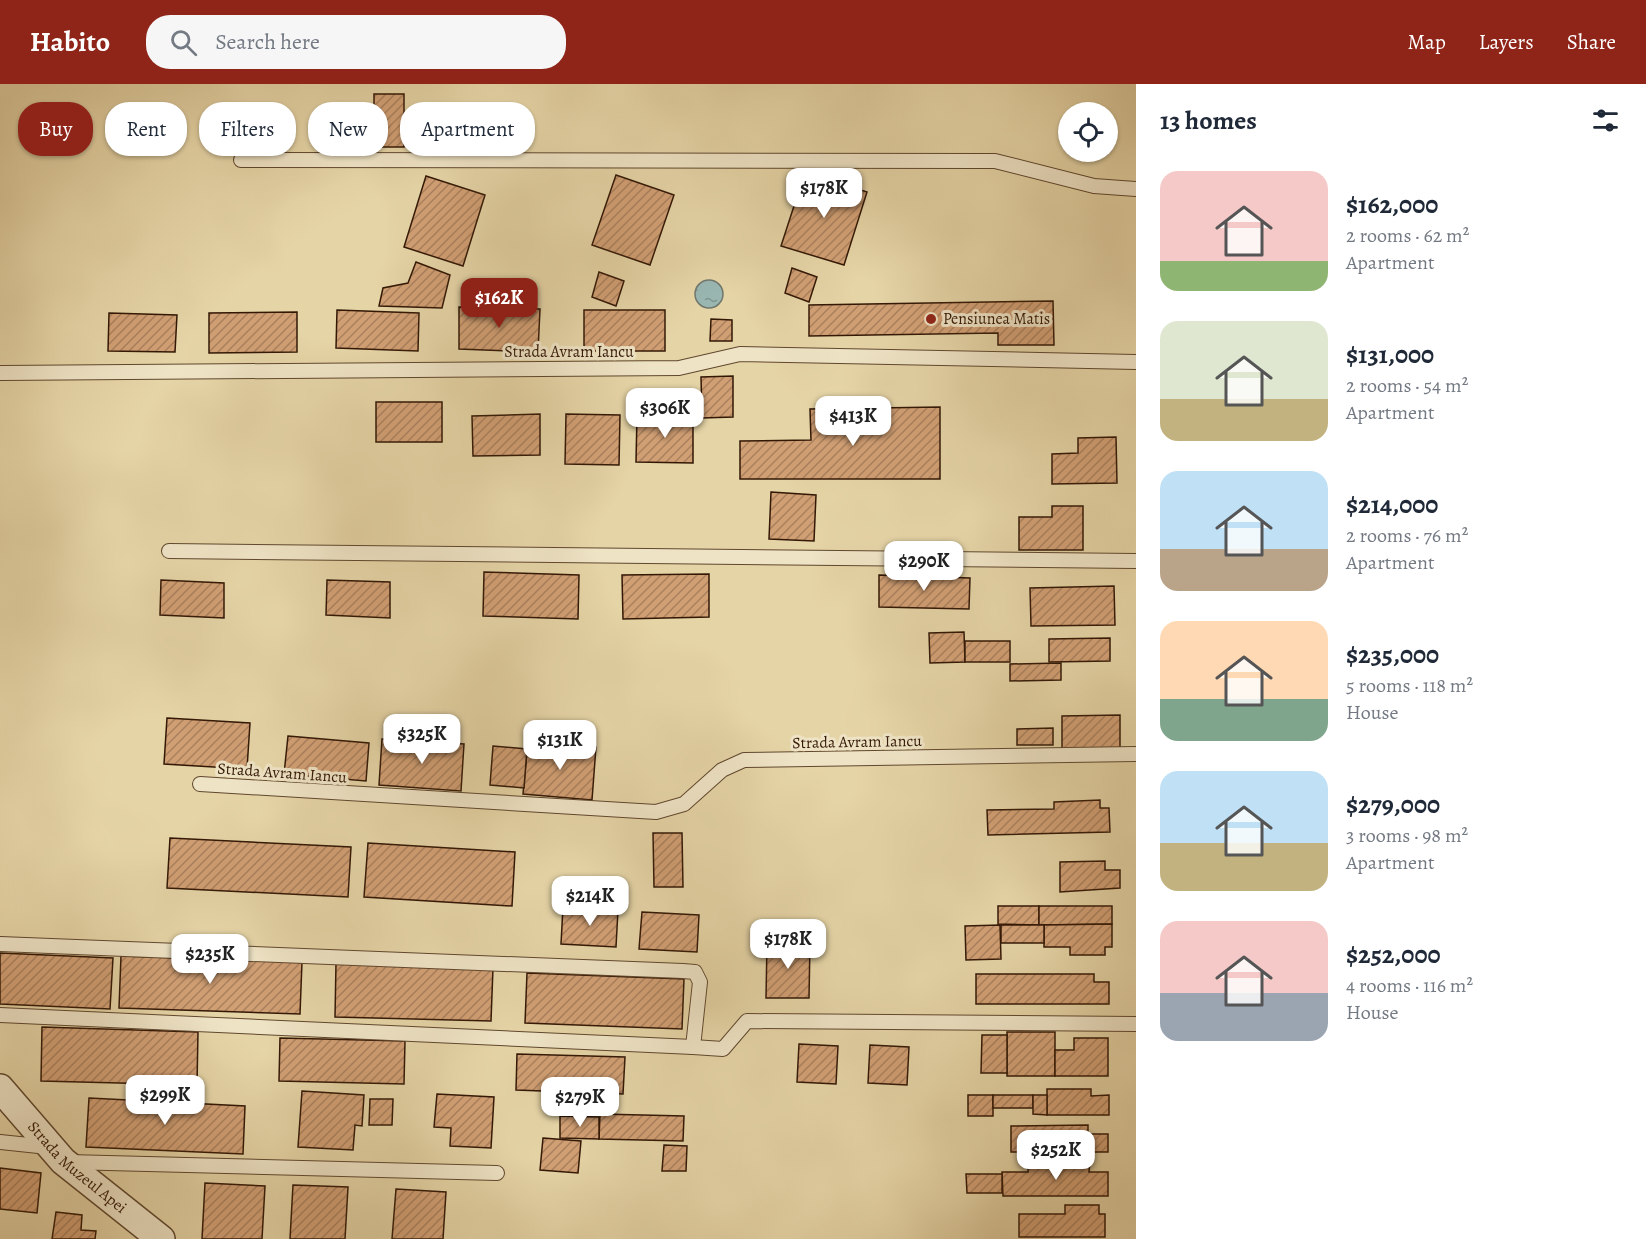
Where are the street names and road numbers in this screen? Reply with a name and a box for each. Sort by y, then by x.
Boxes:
street label: Strada Avram Iancu [504,341,634,363]
street label: Strada Avram Iancu [792,730,922,754]
street label: Strada Avram Iancu [217,758,348,789]
street label: Strada Muzeul Apei [22,1116,131,1218]

